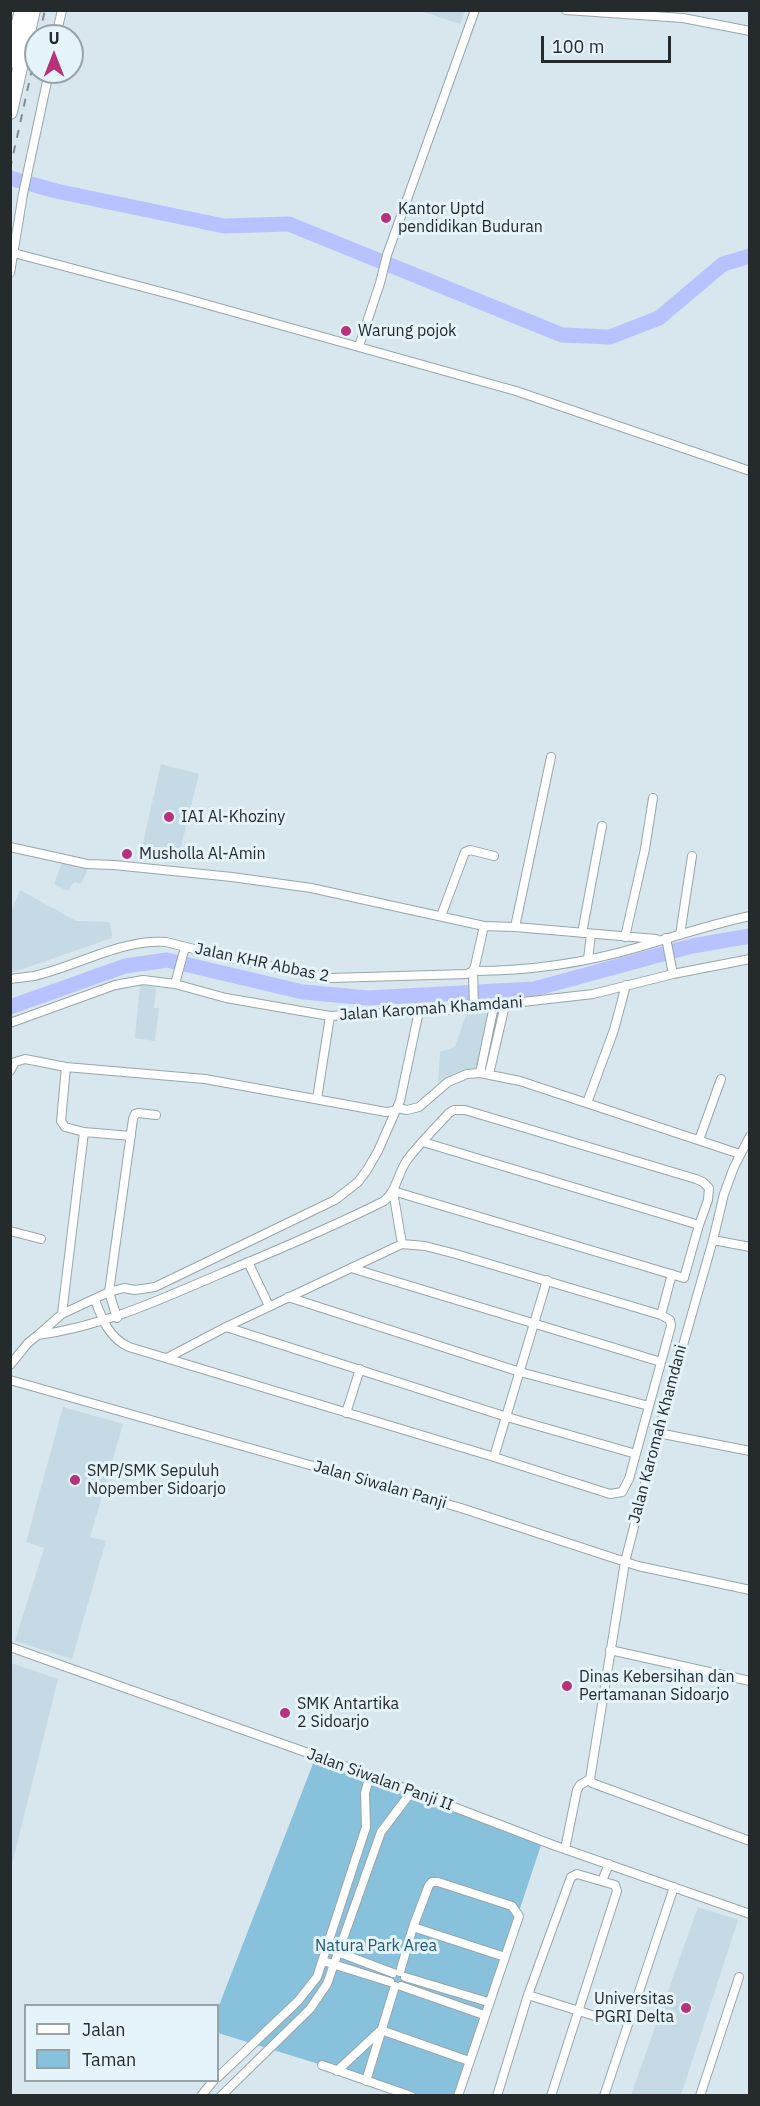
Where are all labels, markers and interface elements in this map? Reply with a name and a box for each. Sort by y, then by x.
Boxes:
north arrow [24,24,84,84]
scale bar [544,24,674,62]
text: U [48,28,60,48]
text: 100 m [552,35,604,58]
place label: Kantor Uptd pendidikan Buduran [398,199,543,237]
marker: Kantor Uptd pendidikan Buduran [379,211,393,225]
place label: Warung pojok [358,321,457,341]
marker: Warung pojok [339,324,353,338]
place label: IAI Al-Khoziny [181,807,285,827]
marker: IAI Al-Khoziny [162,810,176,824]
place label: Musholla Al-Amin [139,844,266,864]
marker: Musholla Al-Amin [120,847,134,861]
street label: Jalan KHR Abbas 2 [193,939,331,987]
street label: Jalan Karomah Khamdani [339,993,523,1025]
street label: Jalan Karomah Khamdani [625,1343,691,1525]
street label: Jalan Siwalan Panji [311,1457,449,1513]
place label: SMP/SMK Sepuluh Nopember Sidoarjo [87,1461,226,1499]
marker: SMP/SMK Sepuluh Nopember Sidoarjo [68,1473,82,1487]
place label: Dinas Kebersihan dan Pertamanan Sidoarjo [579,1667,735,1705]
marker: Dinas Kebersihan dan Pertamanan Sidoarjo [560,1679,574,1693]
place label: SMK Antartika 2 Sidoarjo [297,1694,399,1732]
marker: SMK Antartika 2 Sidoarjo [278,1706,292,1720]
street label: Jalan Siwalan Panji II [304,1745,456,1815]
park label: Natura Park Area [315,1936,437,1956]
place label: Universitas PGRI Delta [594,1989,674,2027]
marker: Universitas PGRI Delta [679,2001,693,2015]
legend [24,2004,219,2082]
text: Jalan [82,2018,126,2041]
text: Taman [82,2048,136,2071]

